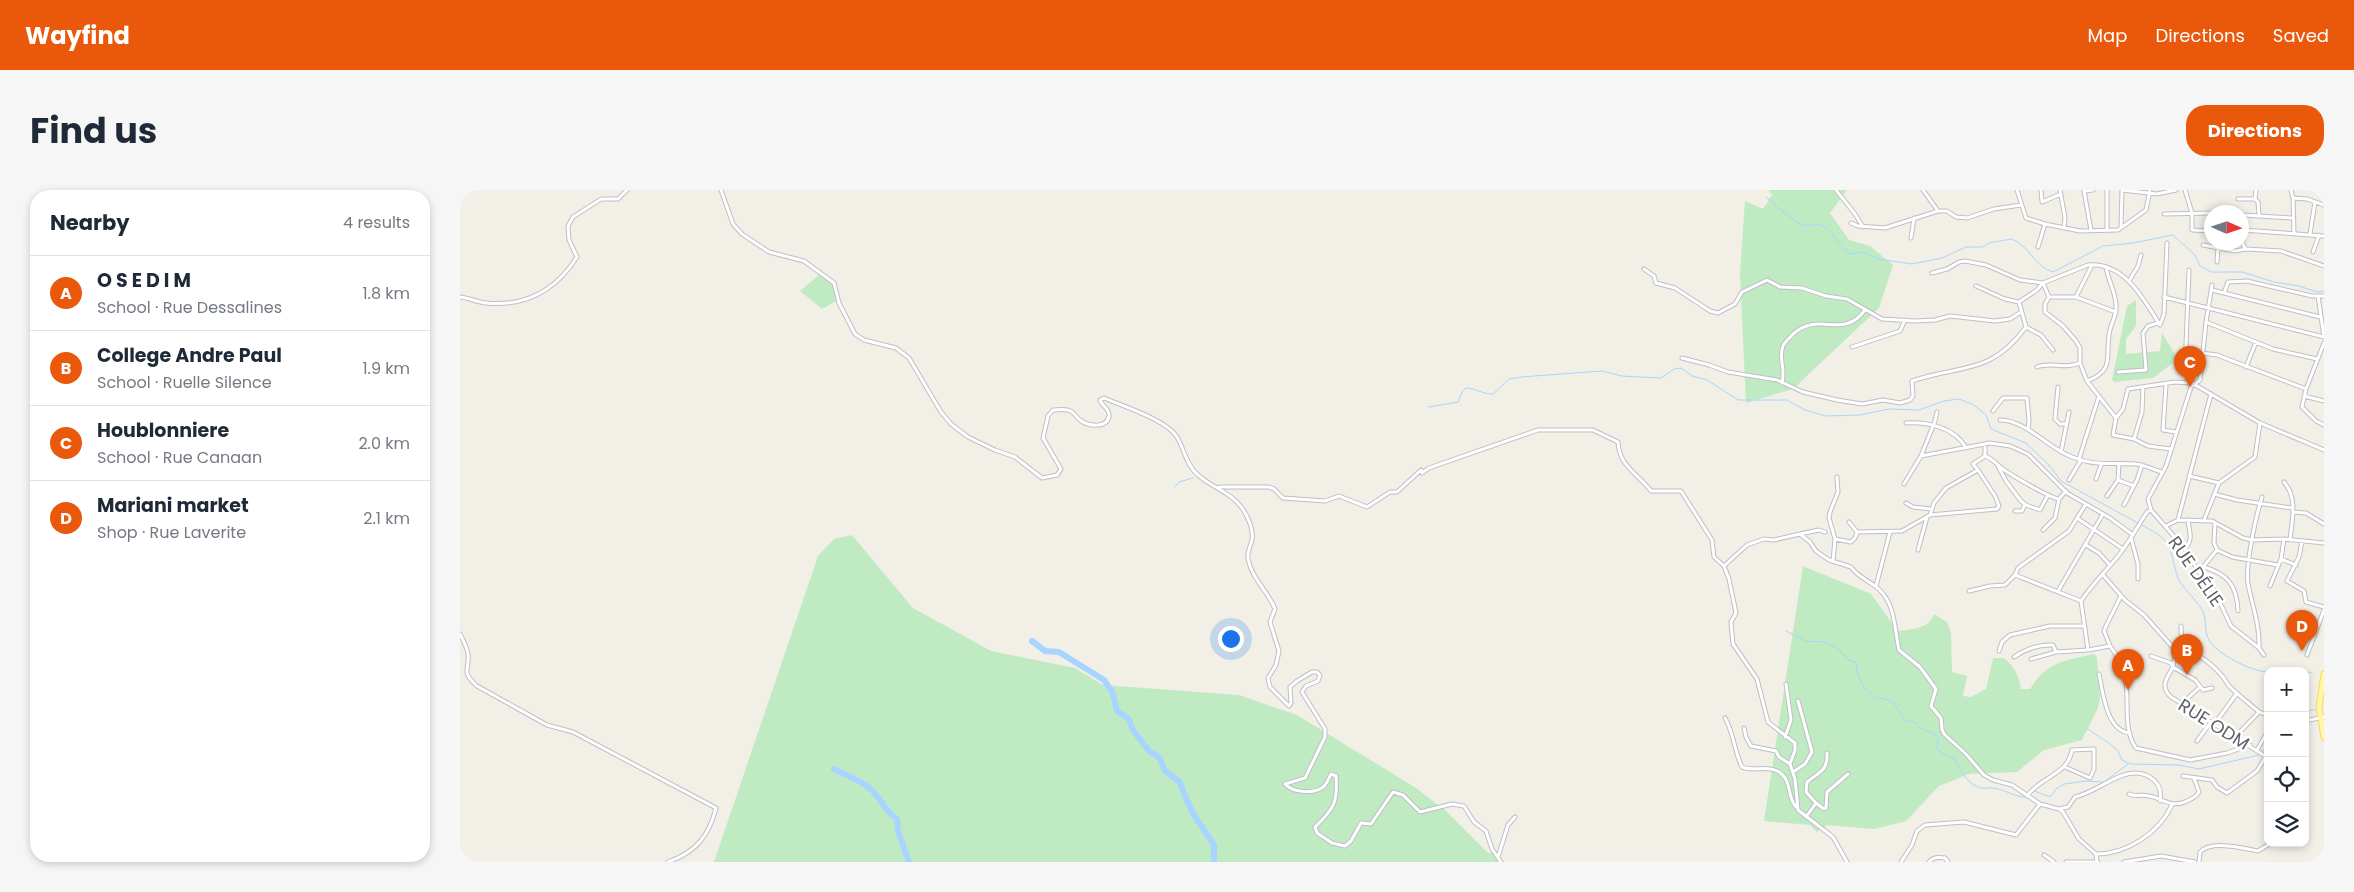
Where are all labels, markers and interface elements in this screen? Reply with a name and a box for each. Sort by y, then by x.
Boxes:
text: Wayfind [25,19,130,52]
text: Map [2088,23,2127,48]
text: Directions [2155,23,2245,48]
text: Saved [2273,23,2329,48]
button: Directions [2186,105,2324,156]
text: Find us [30,106,157,155]
north arrow [2204,205,2249,250]
text: Nearby [50,208,130,237]
text: 4 results [343,211,410,234]
text: O S E D I M [97,267,191,294]
text: A [60,282,72,305]
text: 1.8 km [362,282,410,305]
text: School · Rue Dessalines [97,296,282,319]
text: College Andre Paul [97,342,282,369]
pin: C [2174,346,2206,387]
text: B [61,357,71,380]
text: 1.9 km [362,357,410,380]
text: School · Ruelle Silence [97,371,272,394]
text: Houblonniere [97,417,229,444]
text: C [60,432,72,455]
text: 2.0 km [358,432,410,455]
text: School · Rue Canaan [97,446,262,469]
text: Mariani market [97,492,249,519]
text: D [60,507,72,530]
text: 2.1 km [363,507,410,530]
text: Shop · Rue Laverite [97,521,246,544]
street label: RUE DÉLIE [2163,531,2229,611]
pin: D [2286,610,2318,651]
your location [1218,626,1244,652]
pin: B [2171,634,2203,675]
pin: A [2112,649,2144,690]
map controls [2264,667,2309,847]
button: + [2264,667,2309,712]
street label: RUE ODM [2174,692,2254,756]
button: − [2264,712,2309,757]
button: locate [2264,757,2309,802]
button: layers [2264,802,2309,847]

